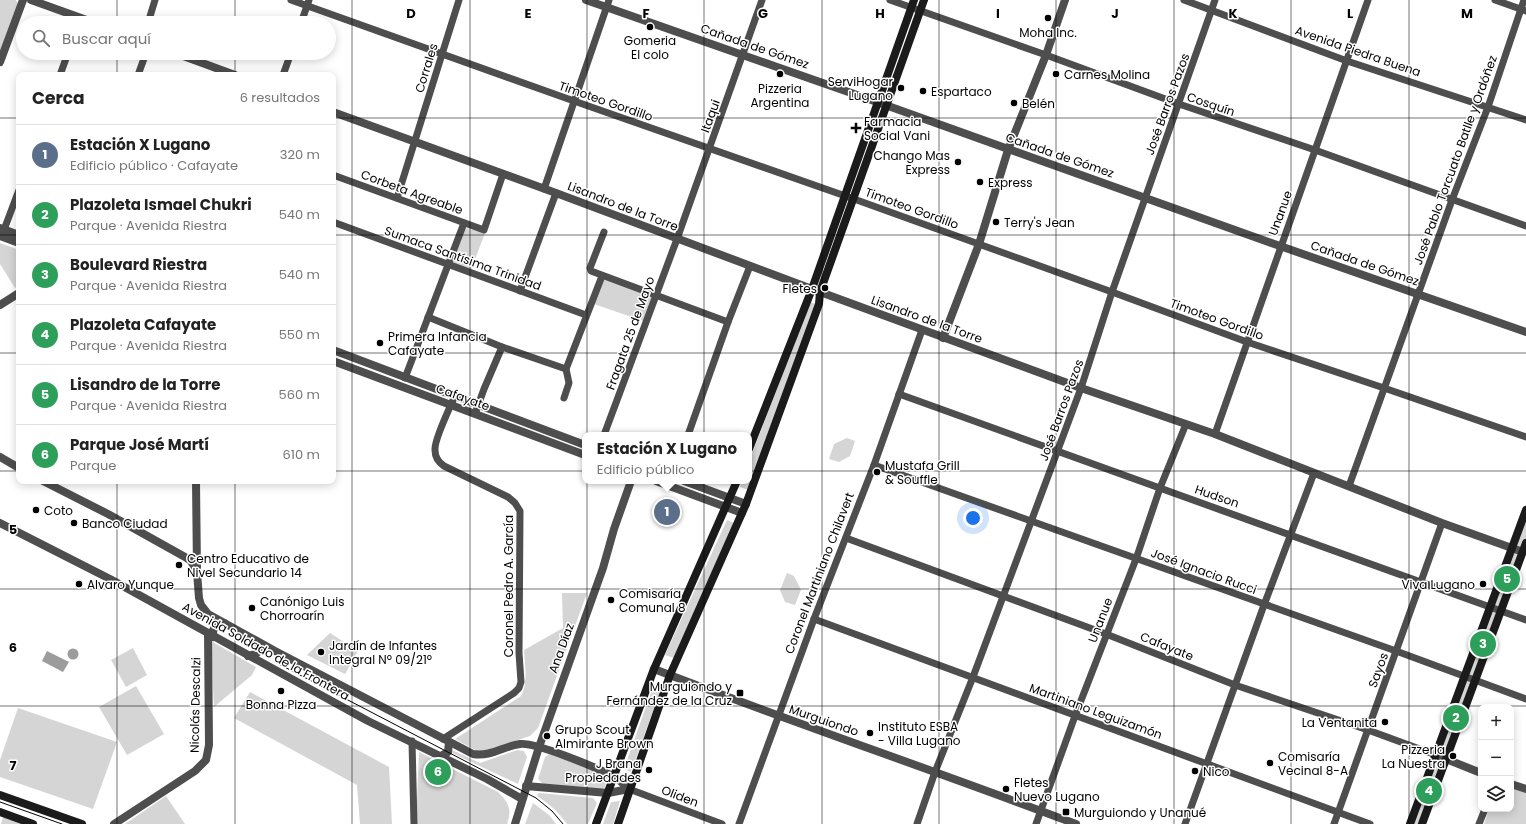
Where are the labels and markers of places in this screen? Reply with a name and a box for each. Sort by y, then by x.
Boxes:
marker: Moha Inc. [1043,13,1053,23]
marker: Gomeria El colo [645,22,655,32]
place label: Moha Inc. [1019,24,1077,41]
place label: Gomeria El colo [624,32,676,63]
place label: Carnes Molina [1064,66,1150,83]
marker: Pizzeria Argentina [775,69,785,79]
marker: Carnes Molina [1051,69,1061,79]
place label: ServiHogar Lugano [828,73,894,104]
place label: Pizzeria Argentina [751,80,809,111]
marker: ServiHogar Lugano [896,83,906,93]
place label: Espartaco [931,83,992,100]
marker: Espartaco [918,86,928,96]
place label: Belén [1022,95,1055,112]
marker: Belén [1009,98,1019,108]
place label: Farmacia Social Vani [864,113,930,144]
marker: Farmacia Social Vani [851,123,861,133]
place label: Chango Mas Express [874,147,950,178]
marker: Chango Mas Express [953,157,963,167]
place label: Express [988,174,1032,191]
marker: Express [975,177,985,187]
place label: Terry's Jean [1004,214,1075,231]
marker: Terry's Jean [991,217,1001,227]
place label: Fletes [782,280,817,297]
marker: Fletes [820,283,830,293]
place label: Primera Infancia Cafayate [388,328,487,359]
marker: Primera Infancia Cafayate [375,338,385,348]
place label: Mustafa Grill & Souffle [885,457,960,488]
marker: Mustafa Grill & Souffle [872,467,882,477]
pin: 1 [654,497,680,527]
place label: Coto [44,502,73,519]
marker: Coto [31,505,41,515]
place label: Banco Ciudad [82,515,168,532]
marker: Banco Ciudad [69,518,79,528]
place label: Centro Educativo de Nivel Secundario 14 [187,550,309,581]
marker: Centro Educativo de Nivel Secundario 14 [174,560,184,570]
pin: 5 [1494,564,1520,594]
place label: Alvaro Yunque [87,576,174,593]
place label: Viva Lugano [1401,576,1475,593]
marker: Alvaro Yunque [74,579,84,589]
marker: Viva Lugano [1478,579,1488,589]
place label: Comisaría Comunal 8 [619,585,686,616]
place label: Canónigo Luis Chorroarín [260,593,344,624]
marker: Comisaría Comunal 8 [606,595,616,605]
marker: Canónigo Luis Chorroarín [247,603,257,613]
pin: 3 [1470,629,1496,659]
place label: Jardín de Infantes Integral Nº 09/21º [329,637,437,668]
marker: Jardín de Infantes Integral Nº 09/21º [316,647,326,657]
place label: Murguiondo y Fernández de la Cruz [606,678,732,709]
marker: Bonna Pizza [276,686,286,696]
marker: Murguiondo y Fernández de la Cruz [735,688,745,698]
place label: Bonna Pizza [246,696,316,713]
pin: 2 [1443,703,1469,733]
place label: La Ventanita [1302,714,1377,731]
marker: La Ventanita [1380,717,1390,727]
place label: Instituto ESBA - Villa Lugano [878,718,961,749]
place label: Grupo Scout Almirante Brown [555,721,654,752]
marker: Instituto ESBA - Villa Lugano [865,728,875,738]
marker: Grupo Scout Almirante Brown [542,731,552,741]
place label: Pizzeria La Nuestra [1382,741,1445,772]
place label: Comisaría Vecinal 8-A [1278,748,1348,779]
marker: Pizzeria La Nuestra [1448,751,1458,761]
place label: J Brana Propiedades [565,755,641,786]
pin: 6 [425,757,451,787]
marker: Comisaría Vecinal 8-A [1265,758,1275,768]
place label: Nico [1203,763,1230,780]
marker: J Brana Propiedades [644,765,654,775]
marker: Nico [1190,766,1200,776]
place label: Fletes Nuevo Lugano [1014,774,1100,805]
pin: 4 [1416,776,1442,806]
marker: Fletes Nuevo Lugano [1001,784,1011,794]
place label: Murguiondo y Unanué [1074,804,1206,821]
marker: Murguiondo y Unanué [1061,807,1071,817]

